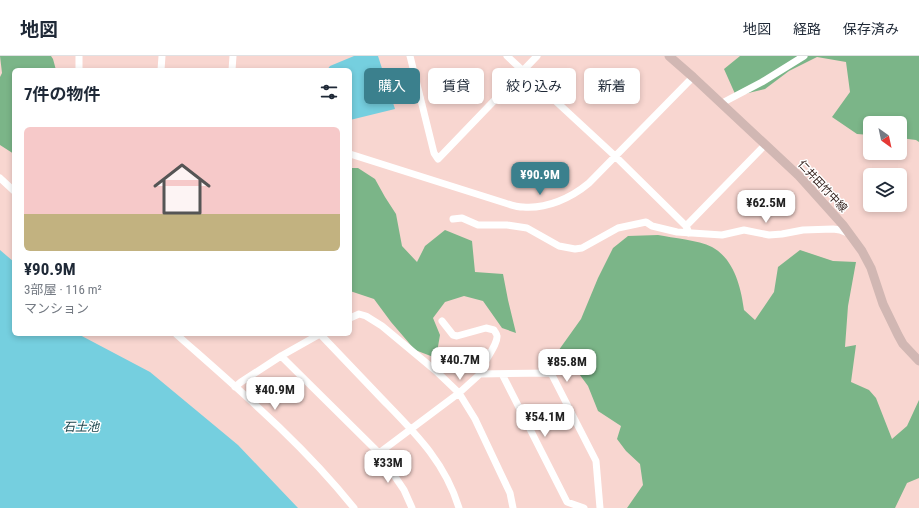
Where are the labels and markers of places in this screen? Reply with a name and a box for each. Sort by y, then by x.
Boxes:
pin: ¥90.9M [507,162,573,196]
pin: ¥62.5M [733,190,799,224]
pin: ¥40.7M [427,347,493,381]
pin: ¥85.8M [534,349,600,383]
pin: ¥40.9M [242,377,308,411]
pin: ¥54.1M [512,404,578,438]
pin: ¥33M [364,450,412,484]

